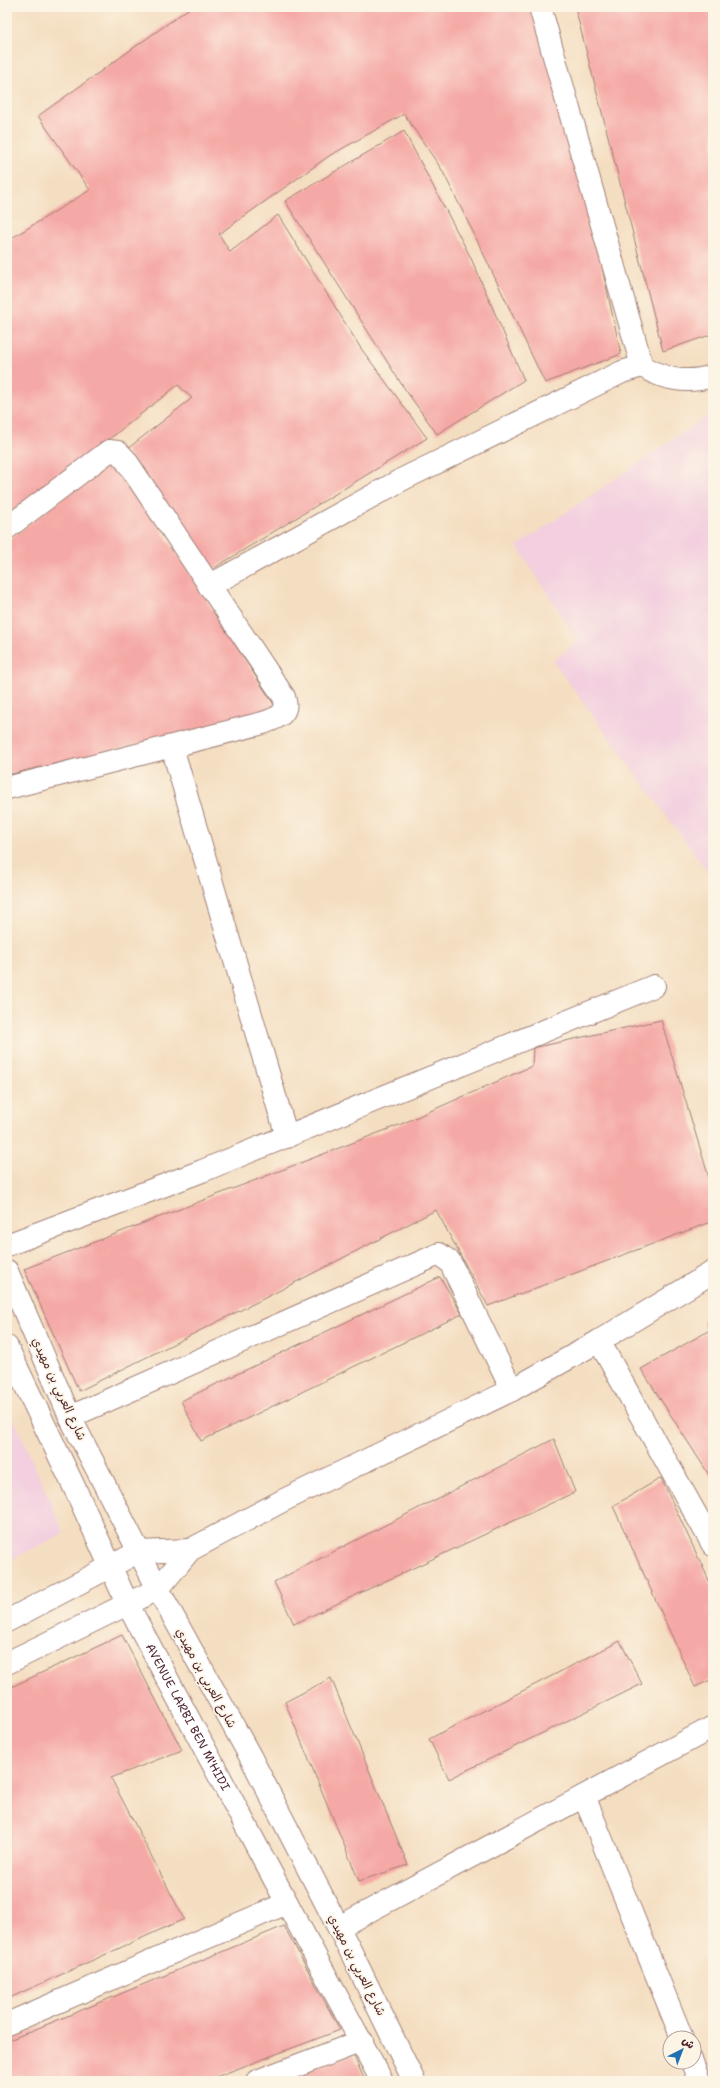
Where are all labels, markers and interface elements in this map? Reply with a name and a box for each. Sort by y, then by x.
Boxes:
street label: شارع العربي بن مهيدي [25,1335,90,1444]
street label: شارع العربي بن مهيدي [169,1625,240,1732]
street label: AVENUE LARBI BEN M'HIDI [142,1641,234,1794]
street label: شارع العربي بن مهيدي [322,1912,389,2020]
north arrow [662,2030,702,2070]
text: ش [679,2033,698,2053]

